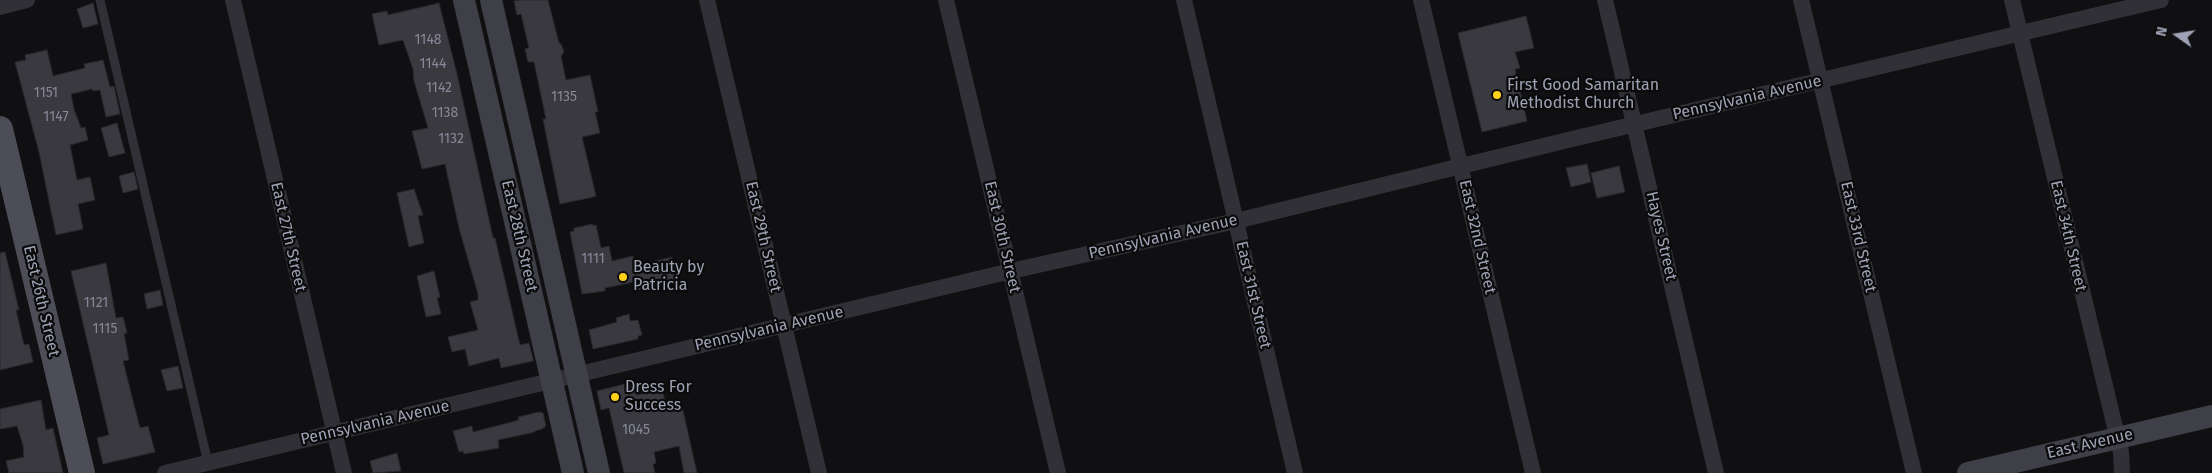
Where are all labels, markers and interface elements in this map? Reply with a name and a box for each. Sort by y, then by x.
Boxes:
north arrow [2152,10,2202,60]
text: N [2153,25,2171,38]
house number: 1148 [414,32,442,48]
house number: 1144 [420,56,446,72]
street label: Pennsylvania Avenue [1671,72,1823,124]
place label: First Good Samaritan Methodist Church [1507,76,1659,114]
house number: 1142 [426,80,452,96]
house number: 1151 [34,85,58,101]
house number: 1135 [551,89,577,105]
marker: First Good Samaritan Methodist Church [1491,89,1503,101]
house number: 1138 [432,105,458,121]
house number: 1147 [43,109,69,125]
house number: 1132 [438,131,464,147]
street label: East 28th Street [497,178,541,294]
street label: East 32nd Street [1455,178,1499,296]
street label: East 34th Street [2046,178,2090,294]
street label: East 30th Street [980,179,1024,295]
street label: East 27th Street [266,180,310,294]
street label: East 29th Street [741,180,785,294]
street label: East 33rd Street [1836,180,1880,294]
street label: Hayes Street [1641,190,1681,282]
street label: Pennsylvania Avenue [1087,211,1239,263]
street label: East 31st Street [1231,239,1275,351]
street label: East 26th Street [19,243,63,359]
house number: 1111 [581,251,605,267]
place label: Beauty by Patricia [633,258,704,296]
marker: Beauty by Patricia [617,271,629,283]
house number: 1121 [84,295,108,311]
street label: Pennsylvania Avenue [693,303,845,355]
house number: 1115 [93,321,117,337]
place label: Dress For Success [625,378,692,416]
marker: Dress For Success [609,391,621,403]
street label: Pennsylvania Avenue [299,397,451,449]
house number: 1045 [622,422,650,438]
street label: East Avenue [2045,425,2135,463]

